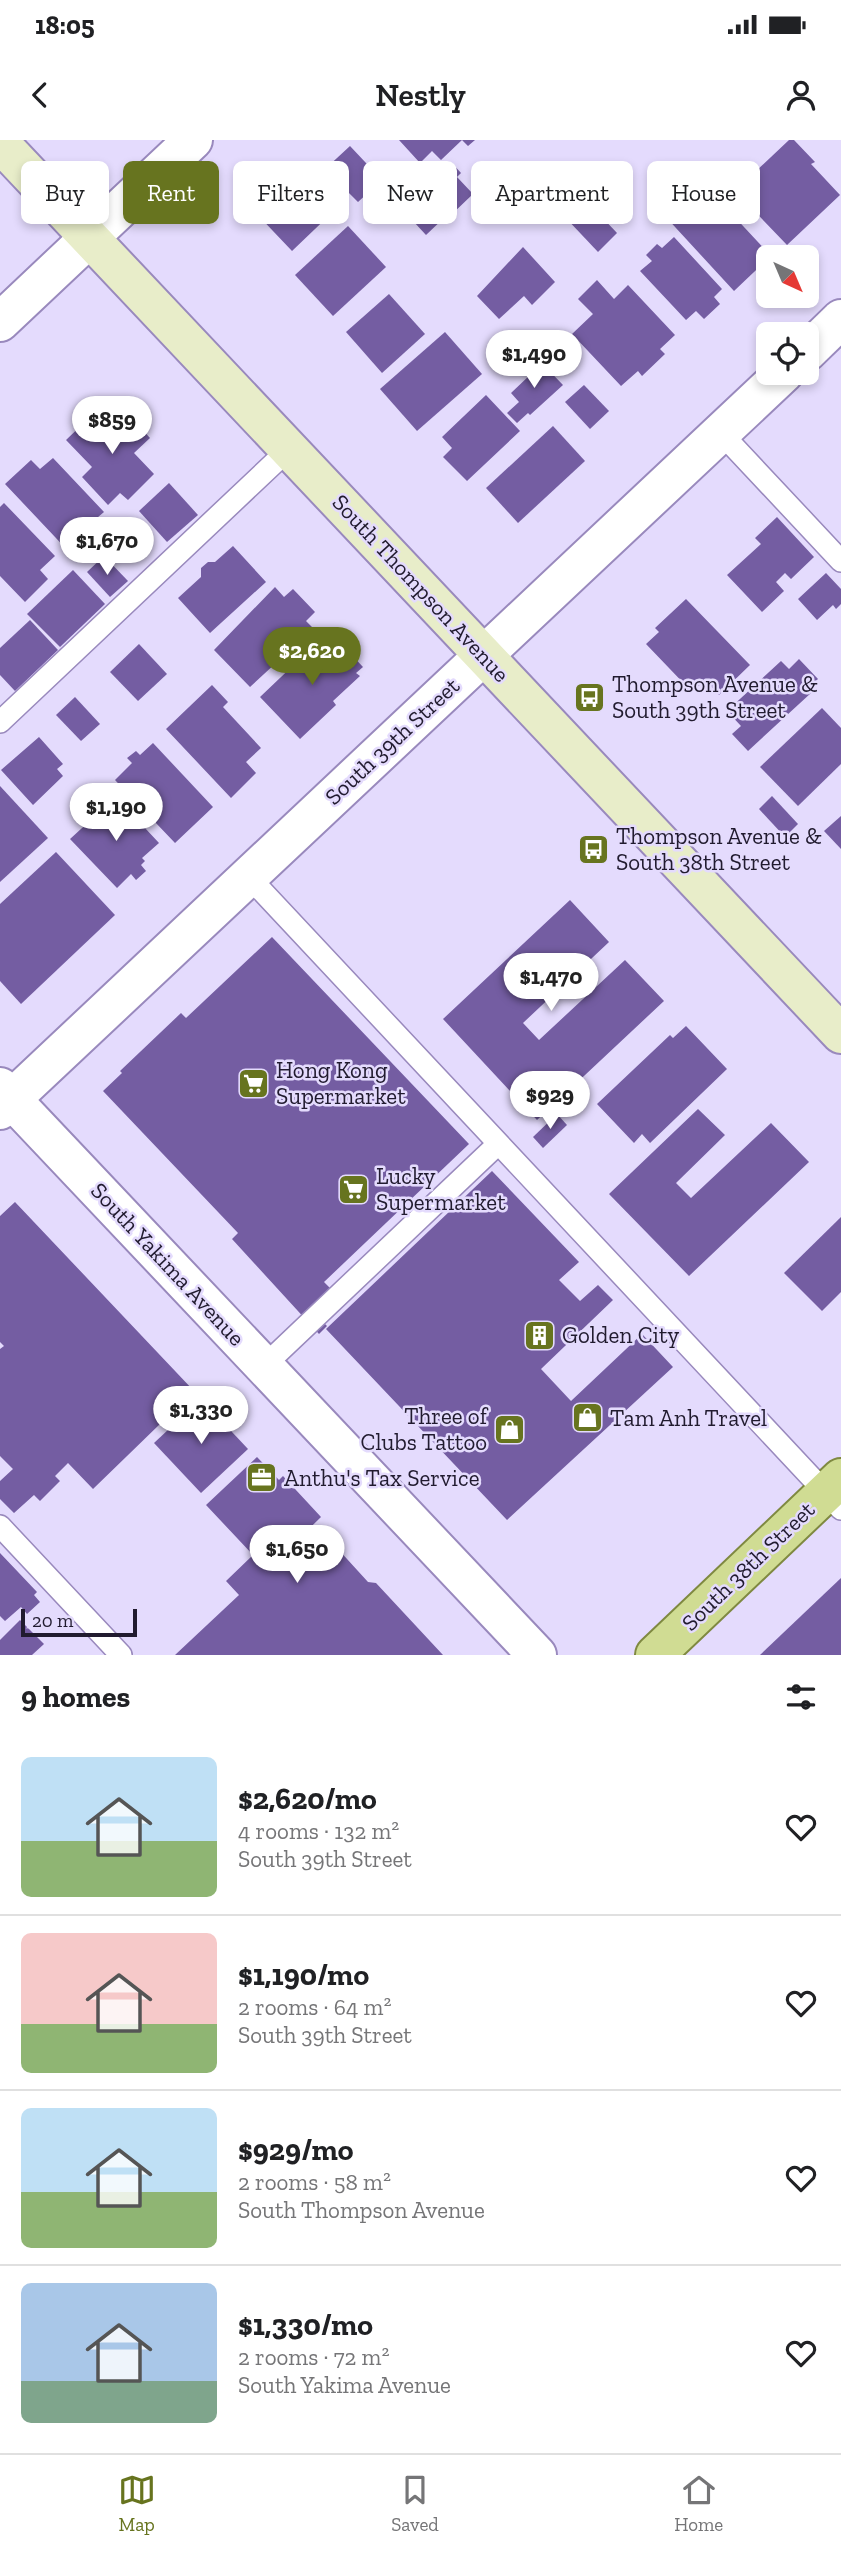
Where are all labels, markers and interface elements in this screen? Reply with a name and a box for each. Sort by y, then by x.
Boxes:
text: 18:05 [35,9,95,41]
icon: back [21,76,59,114]
text: Nestly [375,76,466,114]
icon: person [782,76,820,114]
chip: Buy [21,161,109,224]
chip: Rent [123,161,219,224]
chip: Filters [233,161,349,224]
chip: New [363,161,457,224]
chip: Apartment [471,161,633,224]
chip: House [647,161,760,224]
north arrow [756,245,819,308]
map controls [756,245,819,385]
button: locate [756,322,819,385]
pin: $1,490 [477,330,591,390]
text: $1,490 [502,339,566,367]
pin: $859 [71,396,153,456]
text: $859 [88,405,136,433]
street label: South Thompson Avenue [327,488,515,688]
pin: $1,670 [50,518,164,577]
text: $1,670 [76,526,138,554]
pin: $2,620 [255,628,369,687]
text: $2,620 [279,636,345,664]
place label: Thompson Avenue & South 39th Street [612,670,818,724]
street label: South 39th Street [319,671,465,811]
bus stop icon: Thompson Avenue & South 39th Street [572,680,606,714]
pin: $1,190 [59,784,173,843]
text: $1,190 [86,792,146,820]
place label: Thompson Avenue & South 38th Street [616,822,822,876]
bus stop icon: Thompson Avenue & South 38th Street [576,832,610,866]
pin: $1,470 [494,954,608,1013]
text: $1,470 [520,962,582,990]
place label: Hong Kong Supermarket [276,1056,406,1110]
supermarket icon: Hong Kong Supermarket [236,1066,270,1100]
pin: $929 [509,1072,591,1131]
text: $929 [526,1080,574,1108]
place label: Lucky Supermarket [376,1162,506,1216]
supermarket icon: Lucky Supermarket [336,1172,370,1206]
street label: South Yakima Avenue [85,1177,251,1351]
building icon: Golden City [522,1318,556,1352]
place label: Golden City [562,1321,679,1349]
pin: $1,330 [144,1386,258,1446]
text: $1,330 [169,1395,233,1423]
shop icon: Tam Anh Travel [570,1401,604,1435]
place label: Three of Clubs Tattoo [361,1402,489,1456]
place label: Tam Anh Travel [610,1404,767,1432]
shop icon: Three of Clubs Tattoo [493,1412,527,1446]
office icon: Anthu's Tax Service [244,1461,278,1495]
place label: Anthu's Tax Service [284,1464,479,1492]
street label: South 38th Street [676,1495,821,1637]
pin: $1,650 [240,1526,354,1585]
text: $1,650 [266,1534,328,1562]
scale bar [21,1606,136,1638]
text: 20 m [32,1609,73,1632]
icon: filters [782,1678,820,1716]
text: 9 homes [21,1679,130,1715]
text: $2,620/mo [238,1781,377,1817]
icon: home [77,1785,161,1869]
icon: heart [782,1808,820,1846]
text: 4 rooms · 132 m² [238,1817,399,1845]
text: South 39th Street [238,1845,412,1873]
text: $1,190/mo [238,1957,369,1993]
icon: home [77,1961,161,2045]
icon: heart [782,1984,820,2022]
text: 2 rooms · 64 m² [238,1993,391,2021]
text: South 39th Street [238,2021,412,2049]
text: $929/mo [238,2132,353,2168]
icon: home [77,2136,161,2220]
icon: heart [782,2159,820,2197]
text: 2 rooms · 58 m² [238,2168,391,2196]
text: South Thompson Avenue [238,2196,485,2224]
text: $1,330/mo [238,2307,373,2343]
icon: home [77,2311,161,2395]
icon: heart [782,2334,820,2372]
text: 2 rooms · 72 m² [238,2343,389,2371]
text: South Yakima Avenue [238,2371,451,2399]
tab: Map [118,2471,156,2536]
tab: Saved [391,2471,439,2536]
tab: Home [674,2471,723,2536]

